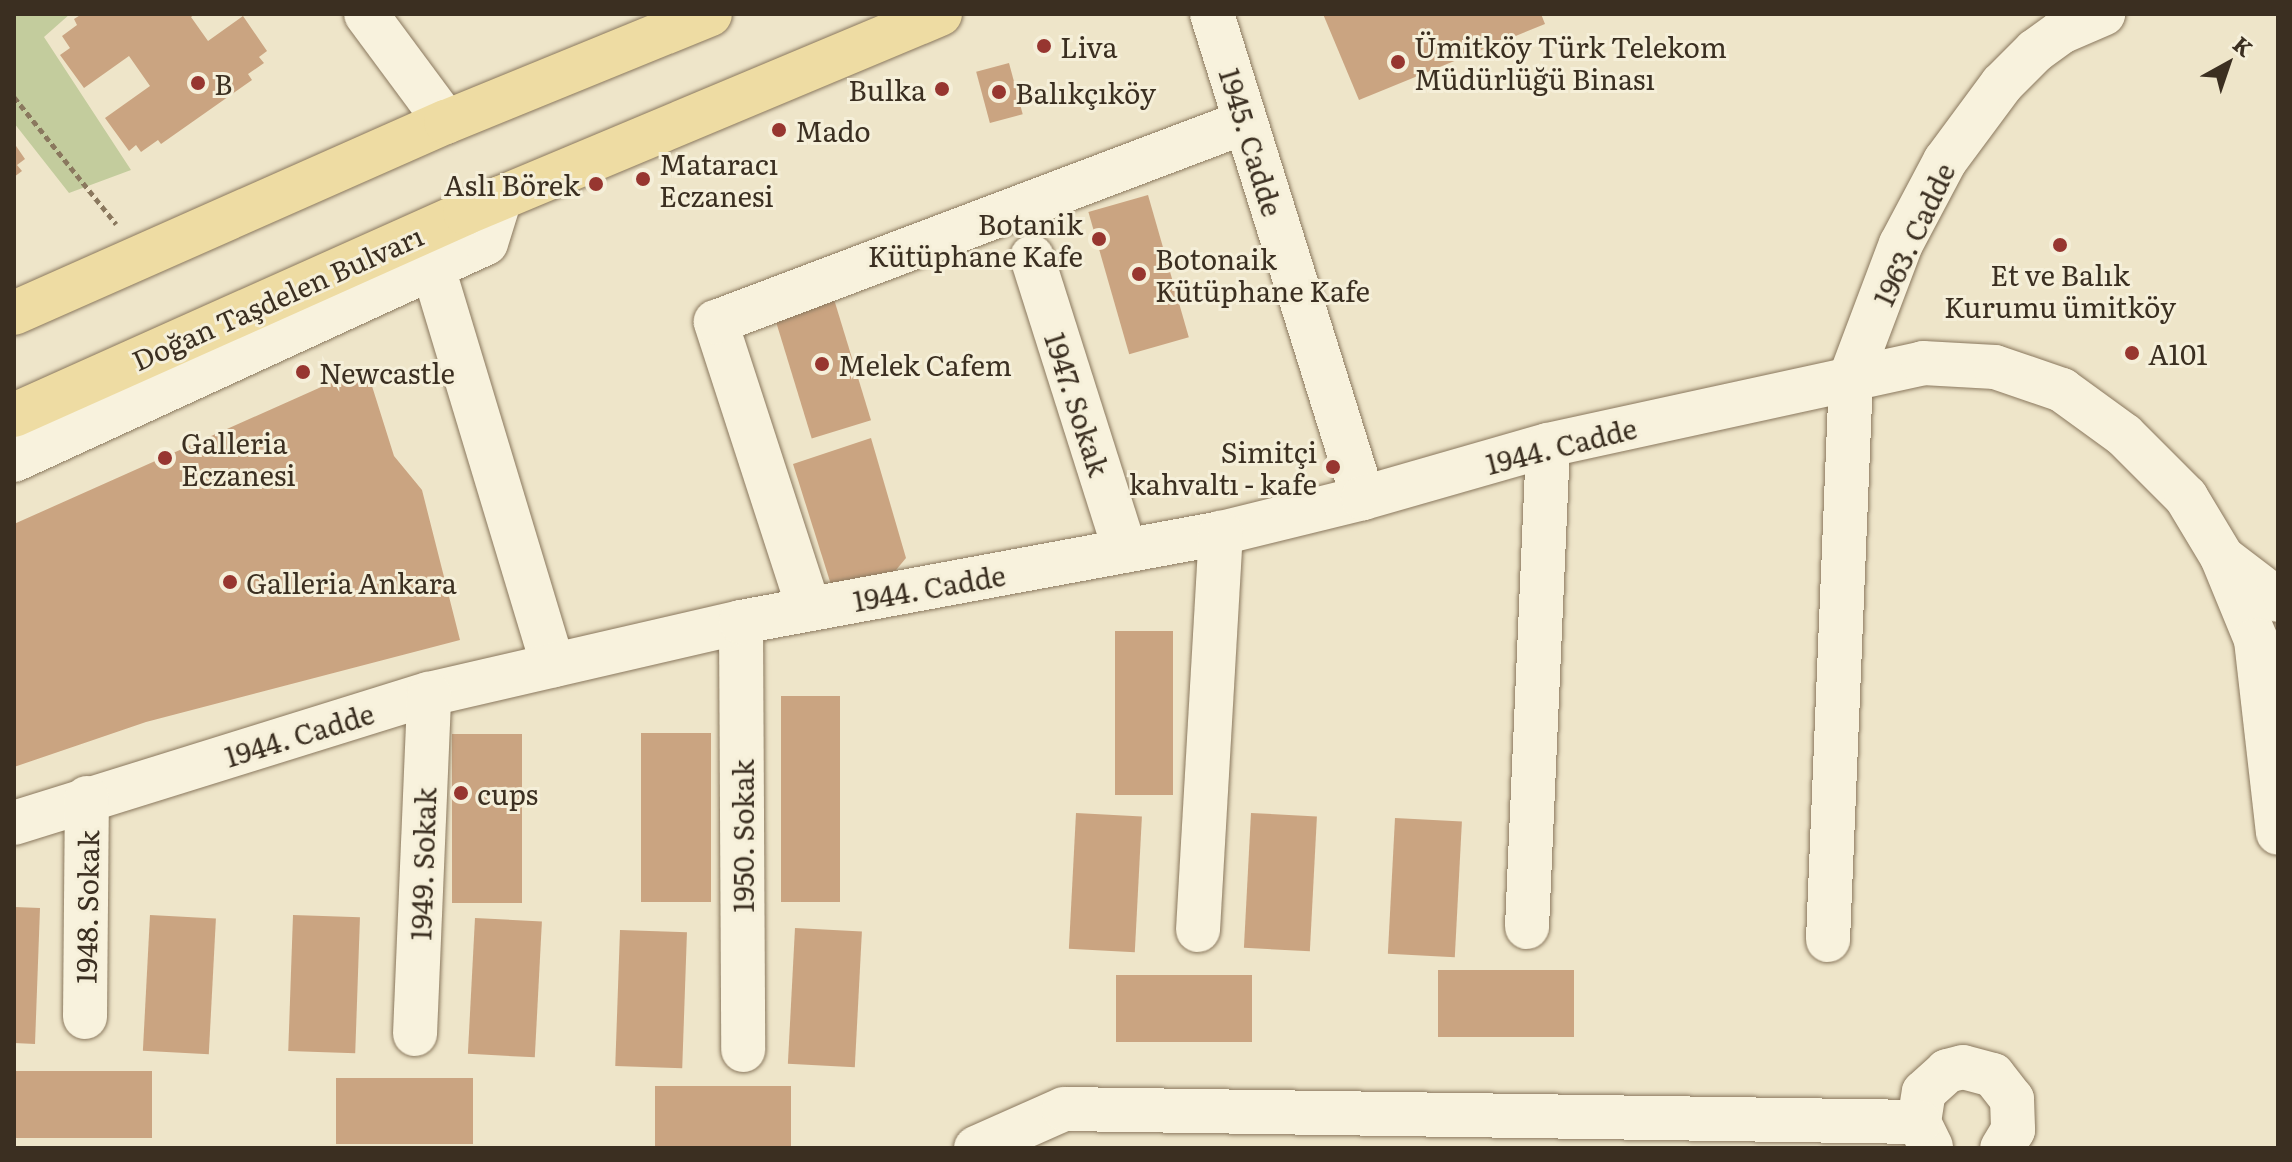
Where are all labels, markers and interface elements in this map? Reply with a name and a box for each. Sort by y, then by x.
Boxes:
north arrow [2188,24,2268,104]
text: K [2227,27,2261,63]
place label: Liva [1060,29,1118,63]
place label: Ümitköy Türk Telekom Müdürlüğü Binası [1414,29,1727,95]
marker: Liva [1035,37,1053,55]
marker: Ümitköy Türk Telekom Müdürlüğü Binası [1389,53,1407,71]
street label: 1945. Cadde [1214,64,1290,220]
place label: B [214,66,232,100]
place label: Bulka [848,72,926,106]
marker: B [189,74,207,92]
place label: Balıkçıköy [1015,75,1156,109]
marker: Bulka [933,80,951,98]
marker: Balıkçıköy [990,83,1008,101]
place label: Mado [795,113,871,147]
marker: Mado [770,121,788,139]
place label: Mataracı Eczanesi [659,146,778,212]
street label: 1963. Cadde [1865,157,1961,311]
place label: Aslı Börek [444,167,580,201]
marker: Mataracı Eczanesi [634,170,652,188]
marker: Aslı Börek [587,175,605,193]
place label: Botanik Kütüphane Kafe [868,206,1083,272]
street label: Doğan Taşdelen Bulvarı [126,218,428,376]
marker: Botanik Kütüphane Kafe [1090,230,1108,248]
marker: Et ve Balık Kurumu ümitköy [2051,236,2069,254]
place label: Botonaik Kütüphane Kafe [1155,241,1370,307]
place label: Et ve Balık Kurumu ümitköy [1944,257,2176,323]
marker: Botonaik Kütüphane Kafe [1130,265,1148,283]
street label: 1947. Sokak [1039,328,1117,480]
place label: A101 [2148,336,2208,370]
marker: A101 [2123,344,2141,362]
place label: Melek Cafem [838,347,1012,381]
place label: Newcastle [319,355,455,389]
marker: Melek Cafem [813,355,831,373]
marker: Newcastle [294,363,312,381]
street label: 1944. Cadde [1482,410,1640,480]
place label: Galleria Eczanesi [181,425,296,491]
place label: Simitçi kahvaltı - kafe [1129,434,1317,500]
marker: Galleria Eczanesi [156,449,174,467]
marker: Simitçi kahvaltı - kafe [1324,458,1342,476]
street label: 1944. Cadde [850,557,1008,617]
place label: Galleria Ankara [246,565,457,599]
marker: Galleria Ankara [221,573,239,591]
street label: 1944. Cadde [220,695,378,773]
street label: 1950. Sokak [725,759,759,913]
place label: cups [477,776,538,810]
marker: cups [452,784,470,802]
street label: 1949. Sokak [403,787,441,941]
street label: 1948. Sokak [68,830,104,984]

